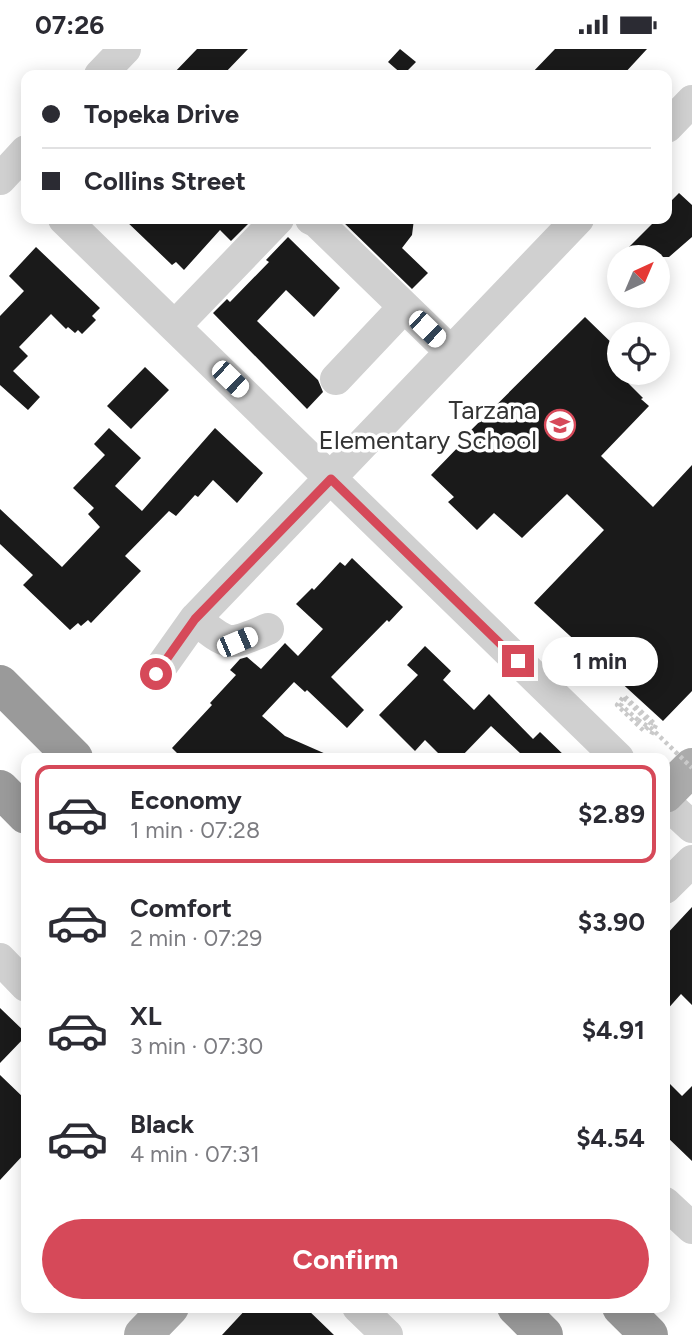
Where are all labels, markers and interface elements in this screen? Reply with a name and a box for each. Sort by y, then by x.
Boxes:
text: 07:26 [35,9,104,41]
text: Topeka Drive [84,98,239,130]
text: Collins Street [84,165,246,197]
north arrow [607,245,670,308]
map controls [607,245,670,385]
car [405,307,450,351]
button: locate [607,322,670,385]
car [208,357,253,401]
place label: Tarzana Elementary School [319,394,537,456]
school or university icon: Tarzana Elementary School [543,408,577,442]
car [214,624,261,660]
callout: 1 min [542,637,658,685]
route end [502,645,534,677]
text: 1 min [573,647,627,675]
route start [140,658,172,690]
icon: car [46,783,109,846]
text: Economy [130,784,242,816]
text: $2.89 [578,798,645,830]
text: 1 min · 07:28 [130,816,260,844]
icon: car [46,891,109,954]
text: Comfort [130,892,232,924]
text: $3.90 [578,906,645,938]
text: 2 min · 07:29 [130,924,262,952]
icon: car [46,999,109,1062]
text: XL [130,1000,162,1032]
text: $4.91 [582,1014,645,1046]
text: 3 min · 07:30 [130,1032,263,1060]
icon: car [46,1107,109,1170]
text: Black [130,1108,194,1140]
text: $4.54 [576,1122,645,1154]
text: 4 min · 07:31 [130,1140,260,1168]
button: Confirm [42,1219,649,1299]

